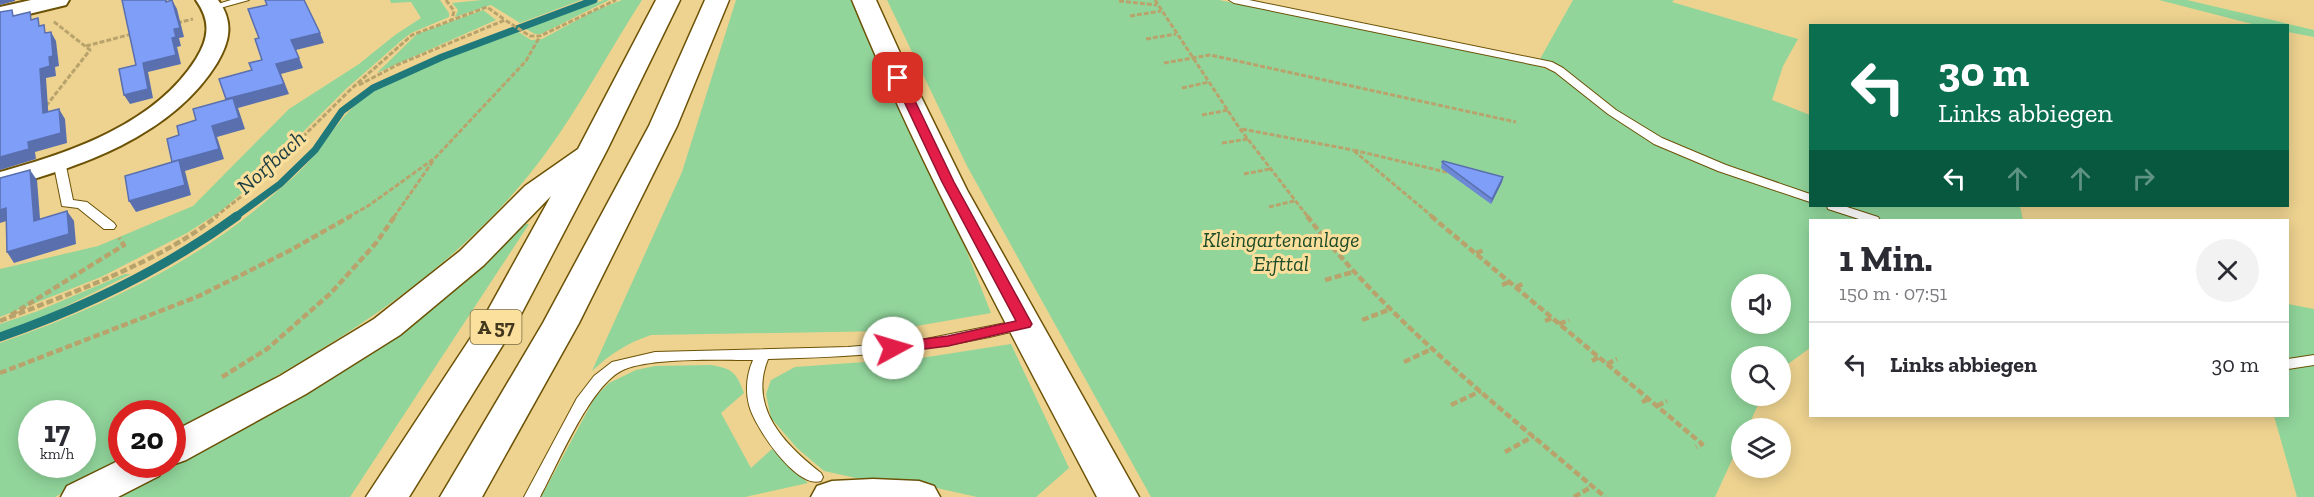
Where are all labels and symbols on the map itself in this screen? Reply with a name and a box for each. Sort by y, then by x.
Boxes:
pin [872,52,923,103]
water label: Norfbach [231,124,311,200]
park label: Kleingartenanlage Erfttal [1203,227,1359,276]
road number: A 57 [470,310,522,344]
position arrow [861,316,925,380]
speed limit sign: 20 [108,400,186,478]

